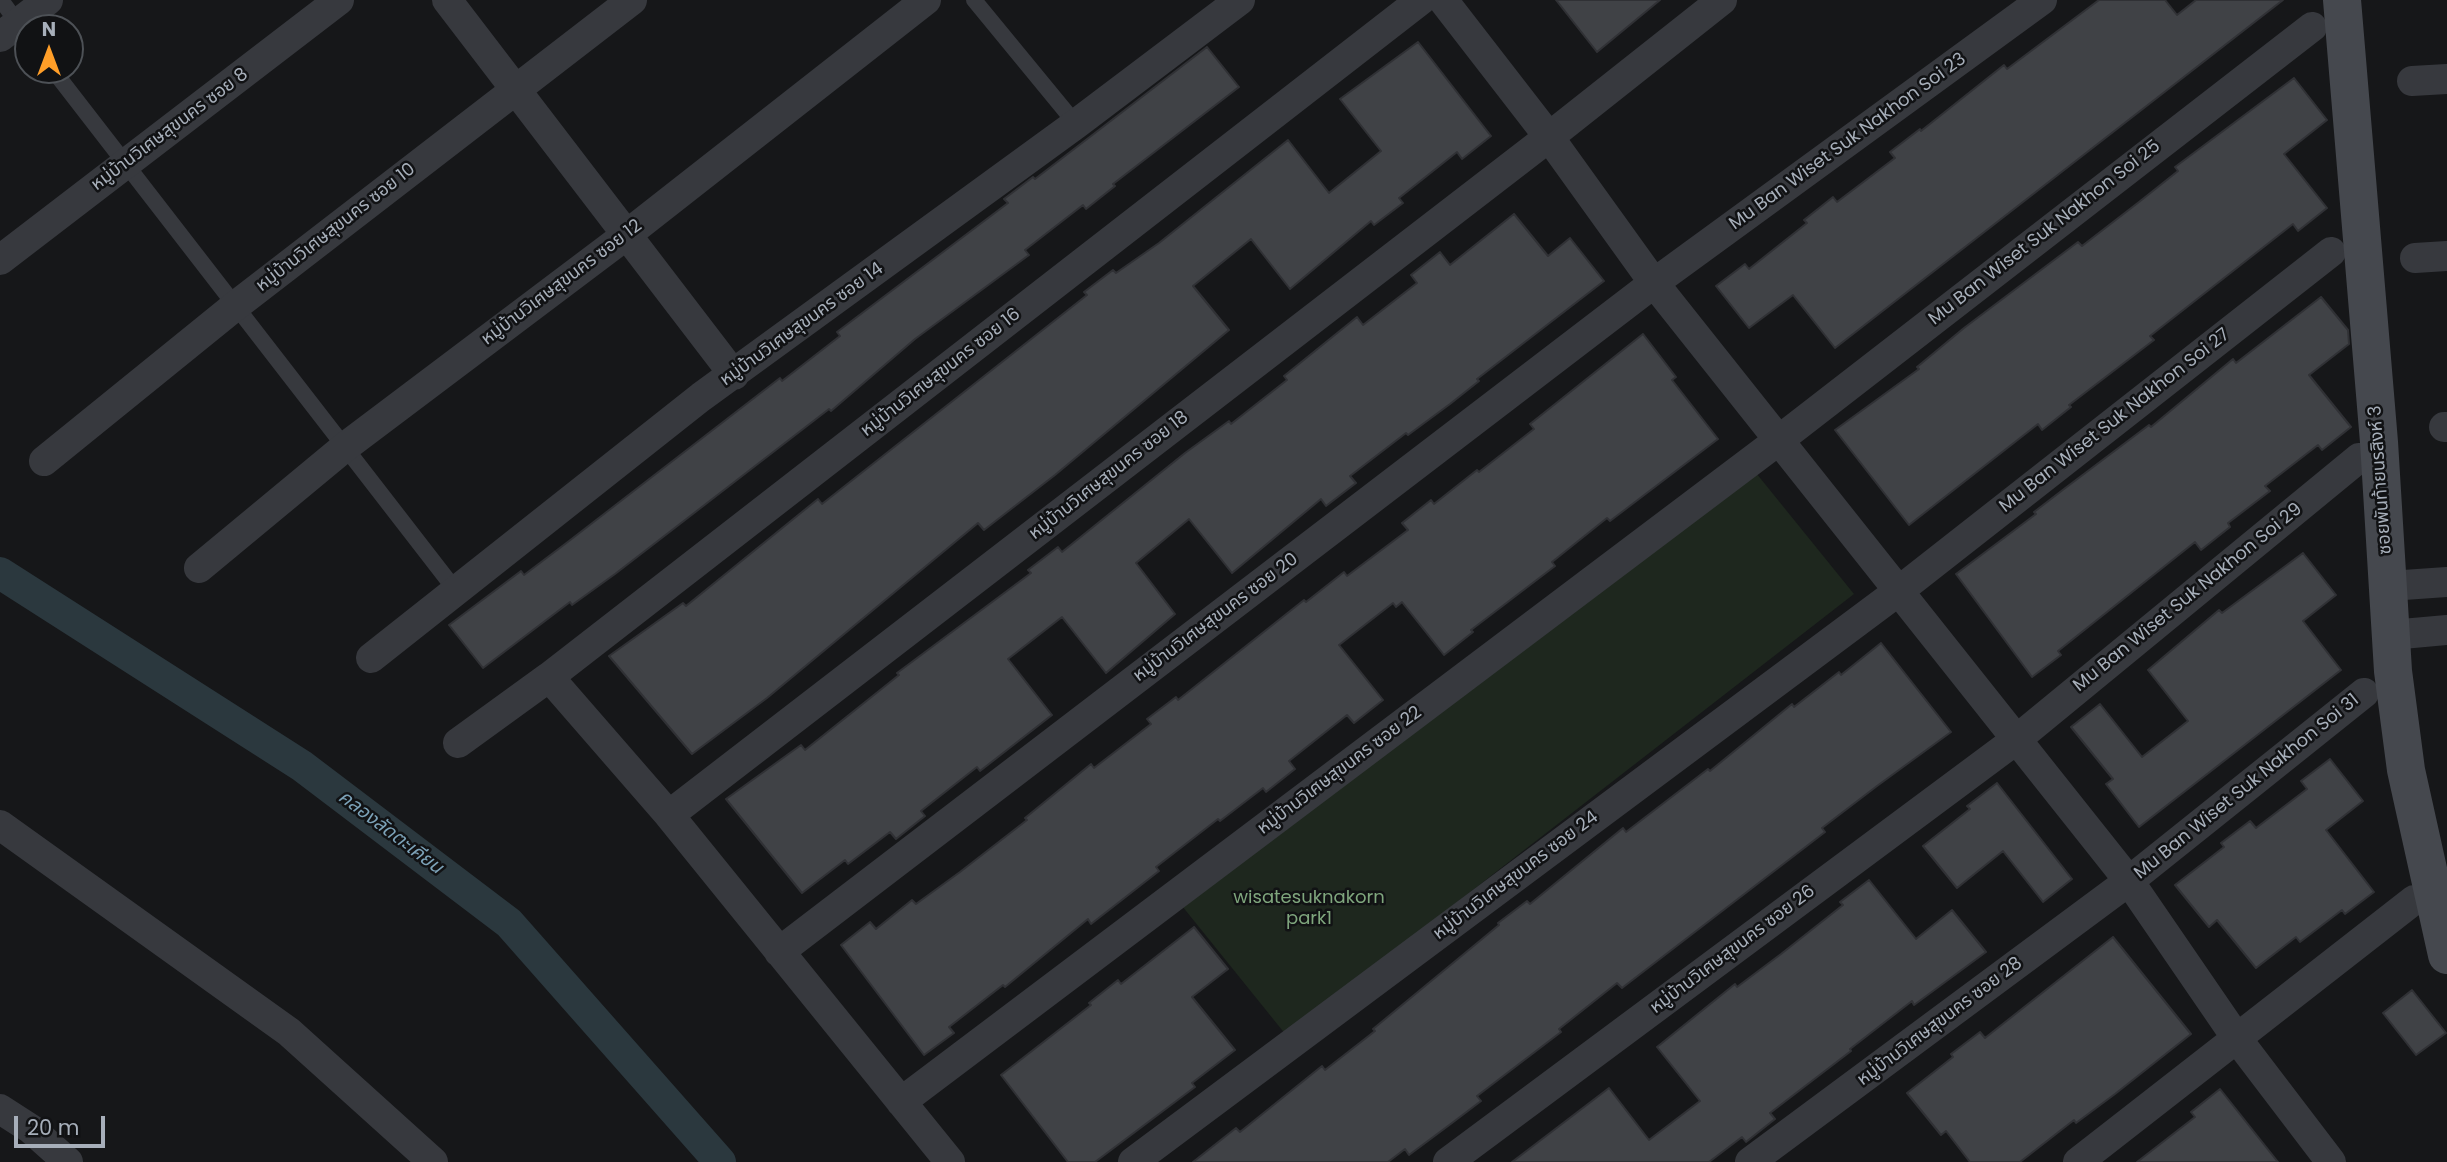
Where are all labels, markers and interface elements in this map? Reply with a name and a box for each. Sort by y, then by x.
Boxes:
north arrow [14,14,84,84]
text: N [42,16,56,43]
street label: Mu Ban Wiset Suk Nakhon Soi 23 [1725,49,1971,235]
street label: หมู่บ้านวิเศษสุขนคร ซอย 8 [87,64,253,196]
street label: Mu Ban Wiset Suk Nakhon Soi 25 [1925,136,2165,330]
street label: หมู่บ้านวิเศษสุขนคร ซอย 10 [252,159,420,297]
street label: หมู่บ้านวิเศษสุขนคร ซอย 12 [477,216,647,350]
street label: หมู่บ้านวิเศษสุขนคร ซอย 14 [716,259,888,391]
street label: หมู่บ้านวิเศษสุขนคร ซอย 16 [857,304,1025,442]
street label: Mu Ban Wiset Suk Nakhon Soi 27 [1996,324,2234,518]
street label: ซอยพันท้ายนรสิงห์ 3 [2365,405,2397,555]
street label: หมู่บ้านวิเศษสุขนคร ซอย 18 [1025,407,1193,545]
street label: Mu Ban Wiset Suk Nakhon Soi 29 [2069,499,2307,697]
street label: หมู่บ้านวิเศษสุขนคร ซอย 20 [1129,549,1303,687]
street label: Mu Ban Wiset Suk Nakhon Soi 31 [2130,690,2364,884]
street label: หมู่บ้านวิเศษสุขนคร ซอย 22 [1254,702,1426,840]
water label: คลองลัดตะเคียน [333,786,447,880]
street label: หมู่บ้านวิเศษสุขนคร ซอย 24 [1429,807,1603,945]
street label: หมู่บ้านวิเศษสุขนคร ซอย 26 [1646,881,1820,1019]
park label: wisatesuknakorn park1 [1233,887,1385,930]
street label: หมู่บ้านวิเศษสุขนคร ซอย 28 [1853,953,2027,1091]
scale bar [18,1102,108,1146]
text: 20 m [27,1113,80,1142]

